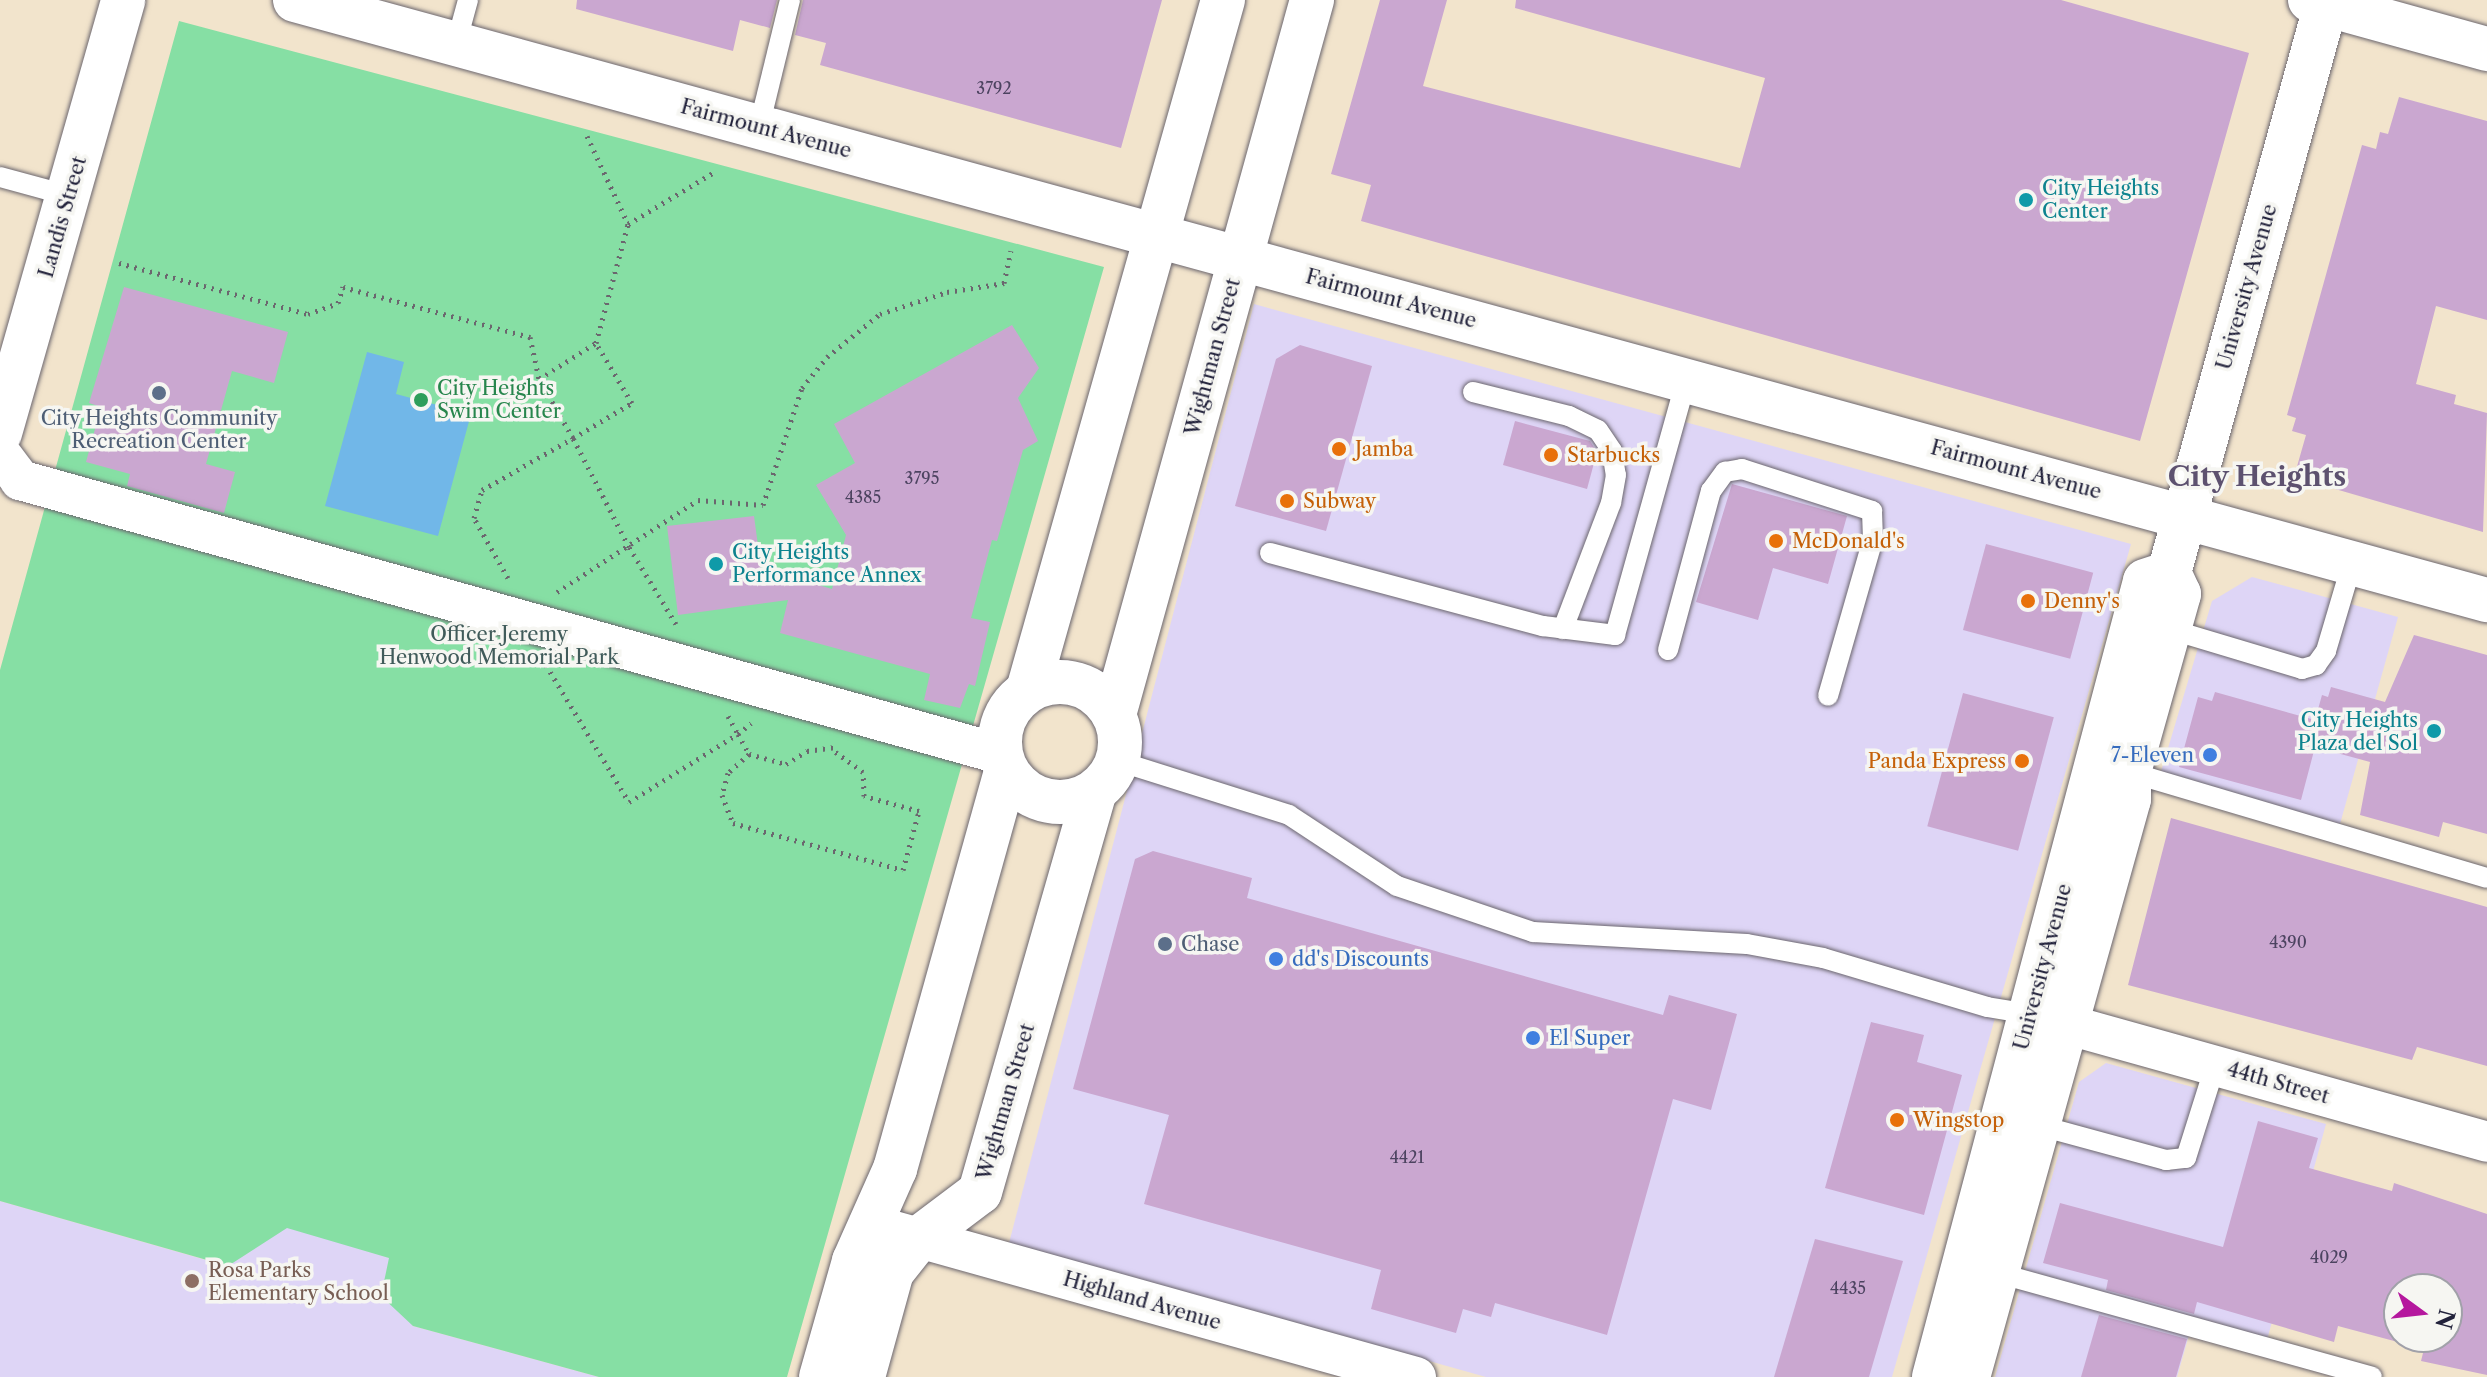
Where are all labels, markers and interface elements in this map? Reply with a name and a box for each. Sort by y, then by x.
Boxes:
house number: 3792 [976,78,1012,98]
street label: Fairmount Avenue [678,95,854,163]
street label: Landis Street [34,154,92,280]
place label: City Heights Center [2042,176,2160,223]
marker: City Heights Center [2017,191,2035,209]
street label: University Avenue [2212,201,2282,373]
street label: Fairmount Avenue [1303,265,1479,333]
street label: Wightman Street [1180,276,1246,438]
place label: City Heights Swim Center [437,376,561,423]
marker: City Heights Community Recreation Center [150,384,168,402]
marker: City Heights Swim Center [412,391,430,409]
place label: City Heights Community Recreation Center [40,406,278,453]
street label: Fairmount Avenue [1928,436,2104,504]
place label: Jamba [1355,437,1414,461]
marker: Jamba [1330,440,1348,458]
place label: Starbucks [1567,443,1660,467]
marker: Starbucks [1542,446,1560,464]
district label: City Heights [2167,459,2347,493]
house number: 3795 [905,468,939,488]
house number: 4385 [845,487,881,507]
place label: Subway [1303,489,1376,513]
marker: Subway [1278,492,1296,510]
place label: McDonald's [1792,529,1905,553]
marker: McDonald's [1767,532,1785,550]
place label: City Heights Performance Annex [732,540,923,587]
marker: City Heights Performance Annex [707,555,725,573]
place label: Denny's [2044,589,2120,613]
marker: Denny's [2019,592,2037,610]
park label: Officer Jeremy Henwood Memorial Park [379,623,619,670]
place label: City Heights Plaza del Sol [2297,708,2418,755]
marker: City Heights Plaza del Sol [2425,722,2443,740]
place label: 7-Eleven [2111,743,2194,767]
marker: 7-Eleven [2201,746,2219,764]
place label: Panda Express [1867,749,2006,773]
marker: Panda Express [2013,752,2031,770]
street label: University Avenue [2009,881,2077,1053]
place label: Chase [1181,932,1239,956]
house number: 4390 [2269,932,2307,952]
marker: Chase [1156,935,1174,953]
place label: dd's Discounts [1292,947,1429,971]
marker: dd's Discounts [1267,950,1285,968]
street label: Wightman Street [972,1021,1040,1183]
place label: El Super [1549,1026,1630,1050]
marker: El Super [1524,1029,1542,1047]
street label: 44th Street [2224,1057,2332,1109]
place label: Wingstop [1913,1108,2004,1132]
marker: Wingstop [1888,1111,1906,1129]
house number: 4421 [1390,1147,1424,1167]
house number: 4029 [2310,1247,2348,1267]
place label: Rosa Parks Elementary School [208,1258,389,1305]
street label: Highland Avenue [1060,1267,1224,1335]
marker: Rosa Parks Elementary School [183,1272,201,1290]
north arrow [2383,1273,2463,1353]
house number: 4435 [1830,1278,1866,1298]
text: N [2429,1306,2460,1332]

